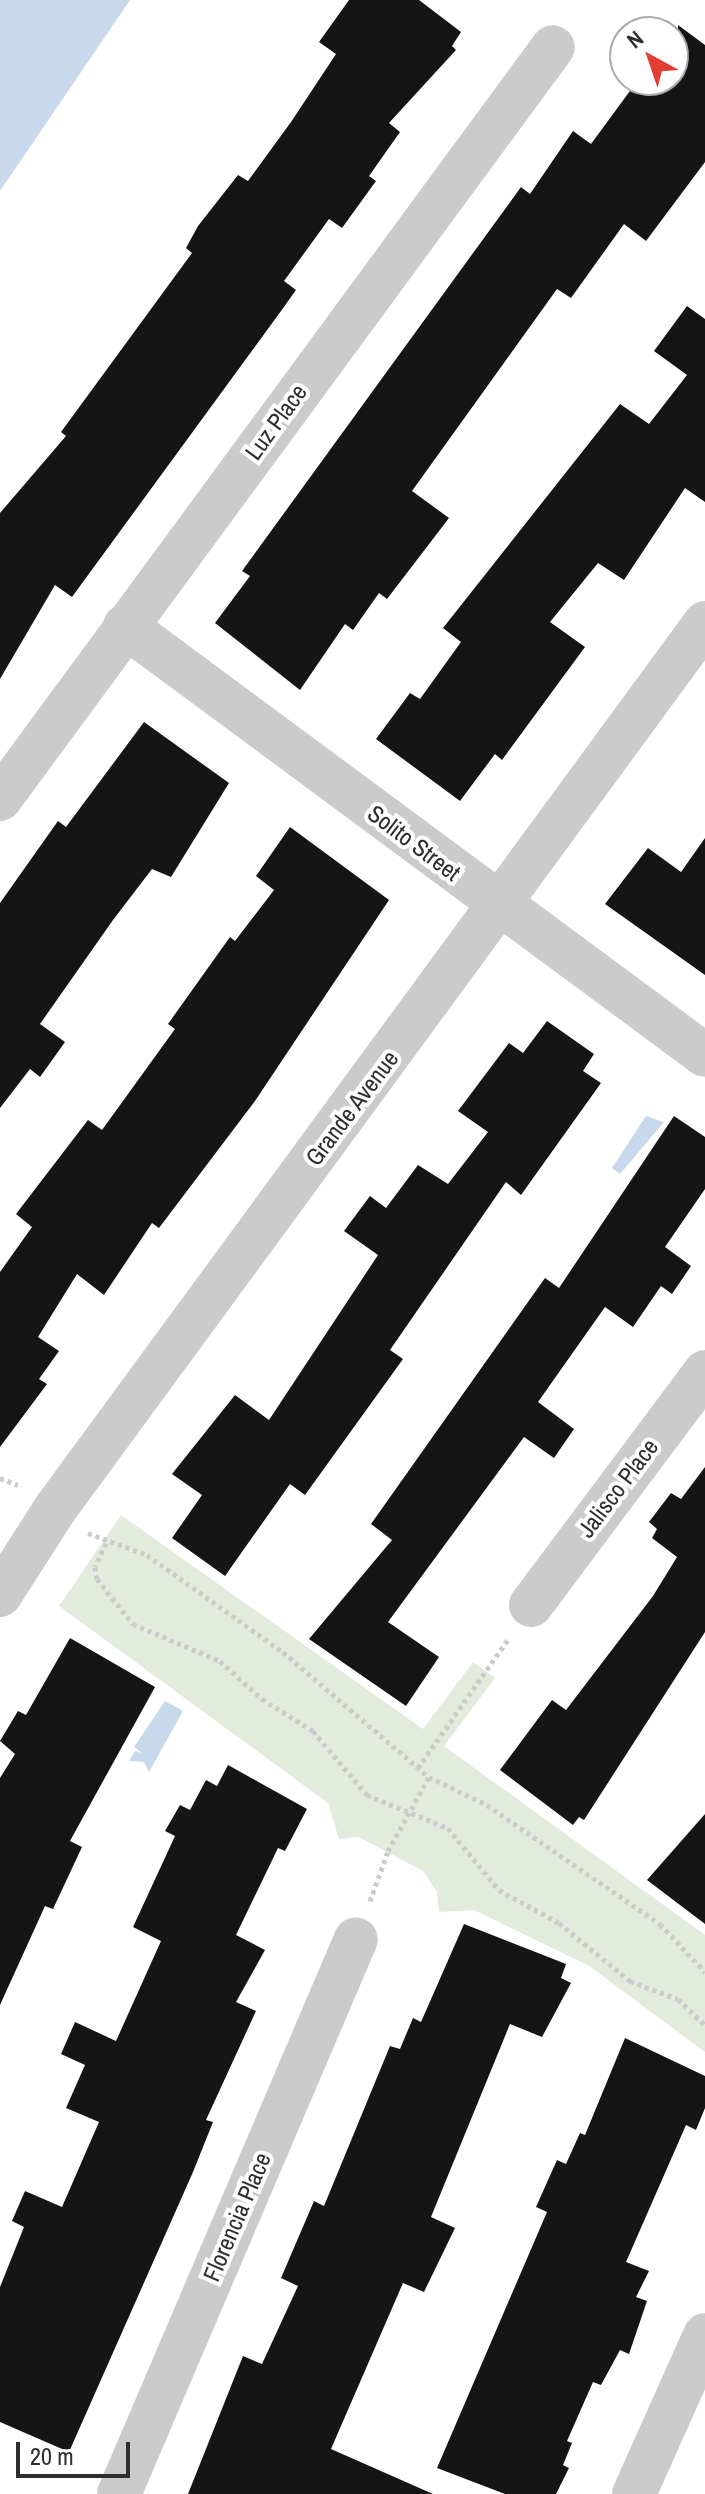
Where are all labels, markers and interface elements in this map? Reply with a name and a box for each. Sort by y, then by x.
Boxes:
north arrow [609,16,689,96]
text: N [620,23,649,55]
street label: Luz Place [239,379,313,465]
street label: Solito Street [362,799,466,887]
street label: Grande Avenue [299,1044,405,1172]
street label: Jalisco Place [572,1433,664,1543]
street label: Florencia Place [197,2148,277,2286]
scale bar [20,2426,134,2476]
text: 20 m [30,2440,74,2472]

